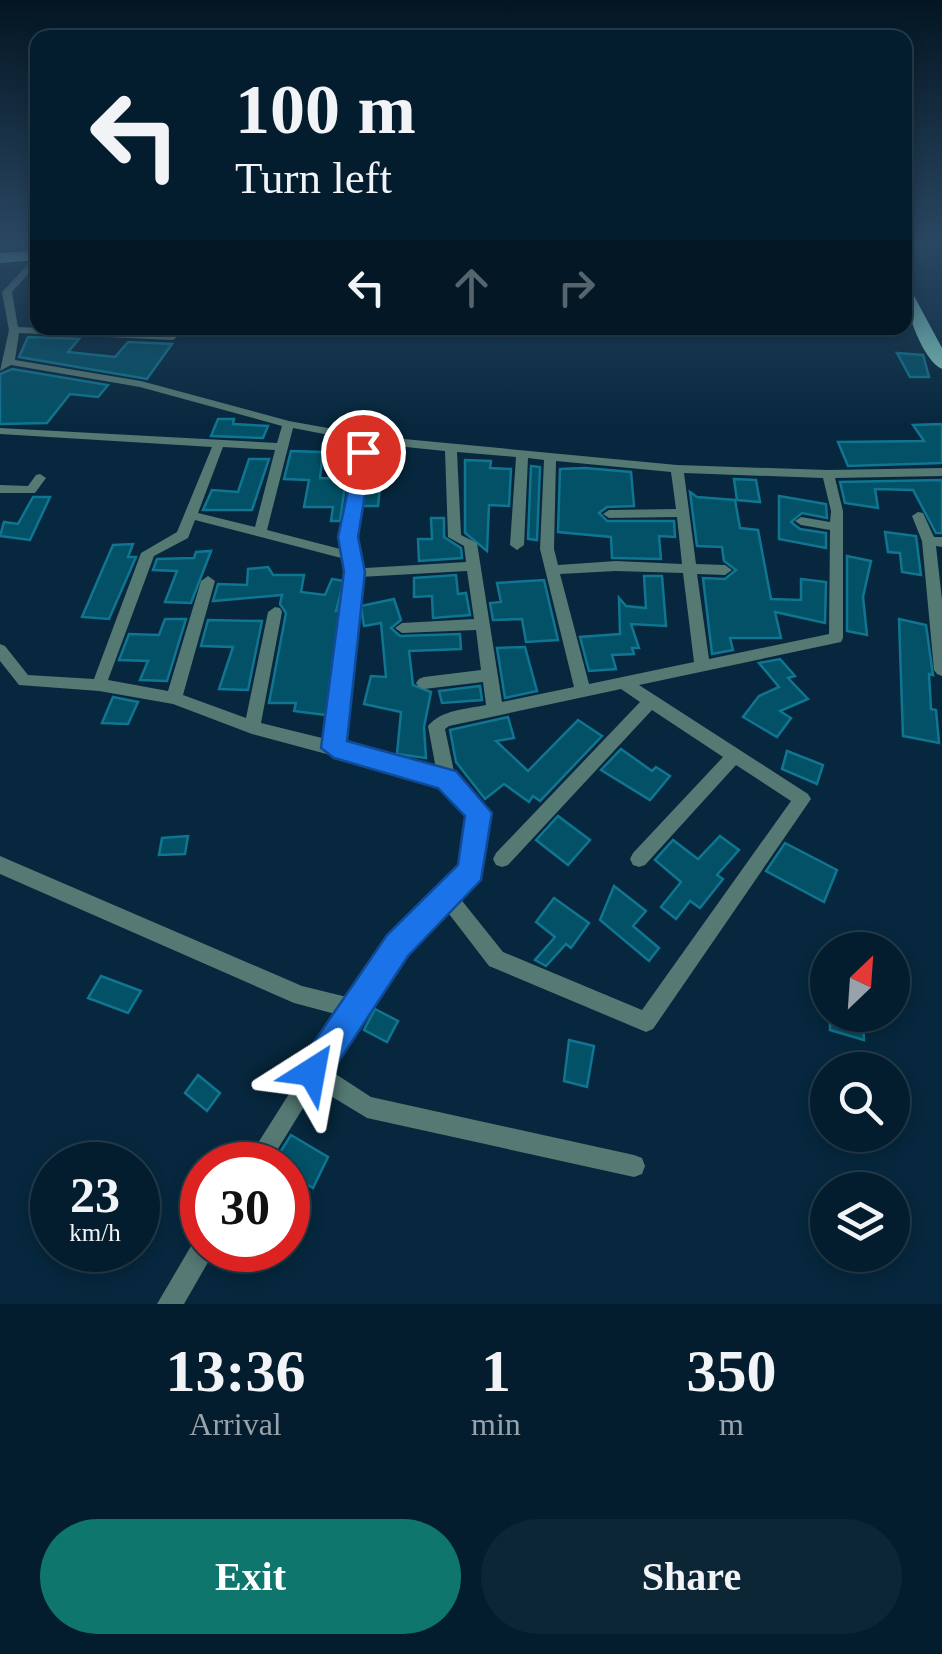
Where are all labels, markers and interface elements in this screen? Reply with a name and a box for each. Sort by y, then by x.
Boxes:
icon: left [70,70,200,200]
text: 100 m [235,71,416,148]
text: Turn left [235,153,392,203]
icon: left [339,260,394,315]
icon: ahead [444,260,499,315]
icon: right [549,260,604,315]
pin [321,410,406,495]
icon: arrive [336,425,391,480]
north arrow [810,932,910,1032]
map controls [810,932,910,1272]
position arrow [260,1020,364,1124]
button: search [810,1052,910,1152]
speed limit sign: 30 [180,1142,310,1272]
text: 23 [70,1167,120,1223]
button: layers [810,1172,910,1272]
text: km/h [69,1219,121,1246]
text: 13:36 [166,1338,306,1404]
text: 1 [481,1338,511,1404]
text: 350 [686,1338,776,1404]
text: Arrival [189,1406,282,1442]
text: min [471,1406,521,1442]
text: m [719,1406,744,1442]
button: Exit [40,1519,461,1634]
button: Share [481,1519,902,1634]

